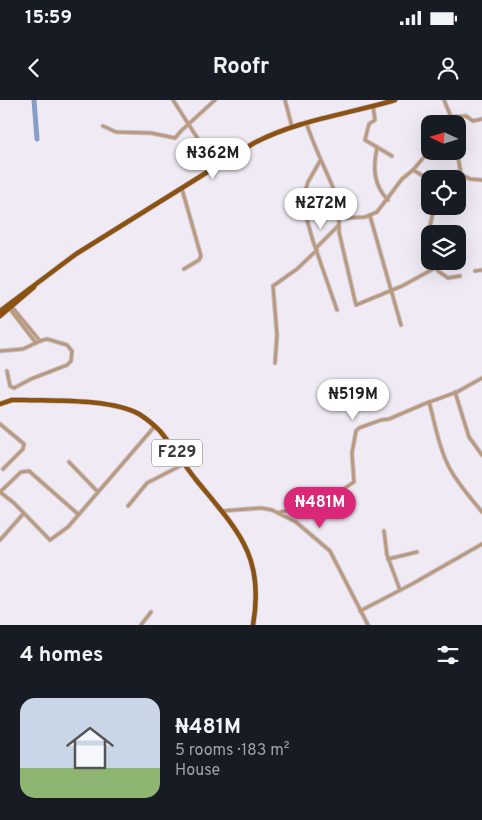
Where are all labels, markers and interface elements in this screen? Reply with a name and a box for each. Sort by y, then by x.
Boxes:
text: 15:59 [25,6,72,30]
icon: back [20,54,48,82]
text: Roofr [213,54,269,81]
icon: person [434,54,462,82]
north arrow [421,115,466,160]
map controls [421,115,466,270]
pin: ₦362M [178,138,248,180]
text: ₦362M [187,144,239,164]
button: locate [421,170,466,215]
pin: ₦272M [286,188,356,230]
text: ₦272M [295,194,347,214]
button: layers [421,225,466,270]
pin: ₦519M [318,378,388,421]
text: ₦519M [328,385,378,405]
road number: F229 [152,439,202,466]
pin: ₦481M [285,486,355,529]
text: ₦481M [295,493,345,513]
icon: filters [434,641,462,669]
text: 4 homes [20,642,103,669]
text: ₦481M [175,714,241,741]
icon: home [60,718,120,778]
text: 5 rooms · 183 m² [175,741,290,761]
text: House [175,761,220,781]

